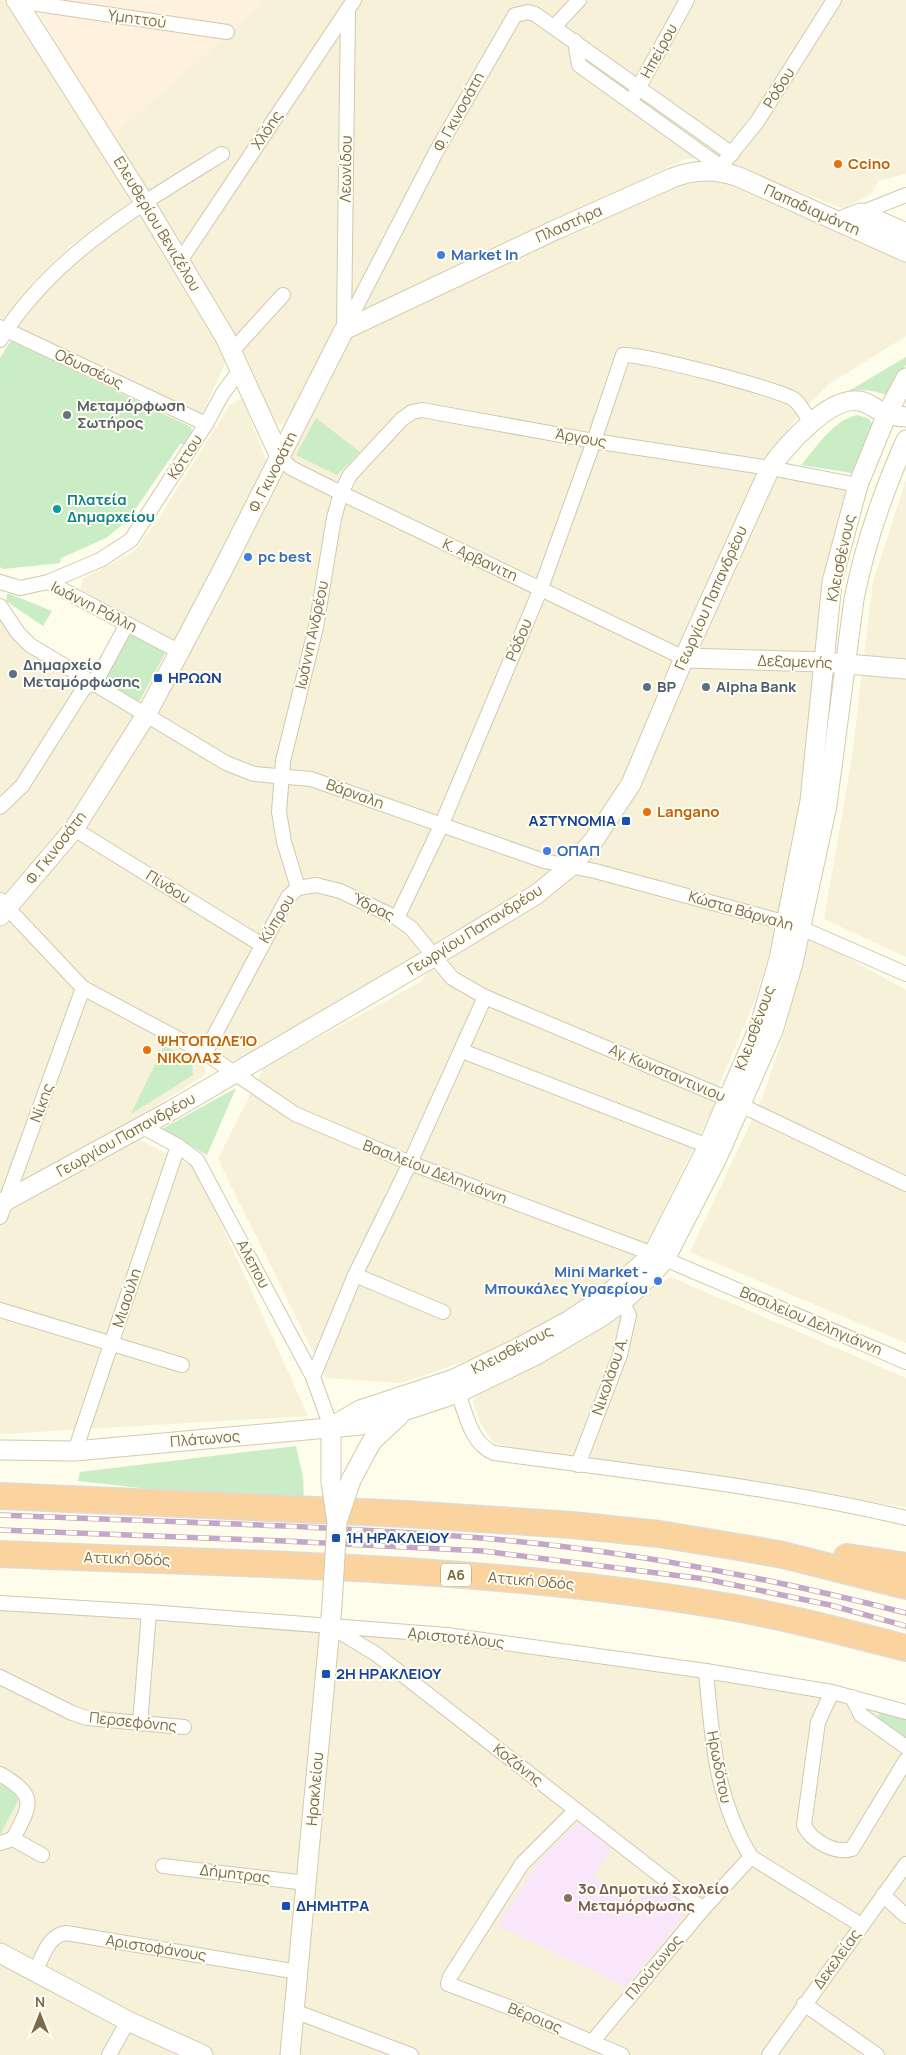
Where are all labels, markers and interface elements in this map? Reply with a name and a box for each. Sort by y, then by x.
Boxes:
street label: Υμηττού [107,4,168,33]
street label: Ηπείρου [635,20,682,82]
street label: Ρόδου [758,63,799,112]
street label: Φ. Γκινοσάτη [428,68,489,155]
street label: Χλόης [246,106,287,153]
street label: Λεωνίδου [334,135,357,203]
street label: Ελευθερίου Βενιζέλου [109,152,206,295]
place label: Ccino [848,153,890,174]
marker: Ccino [832,158,844,170]
street label: Παπαδιαμάντη [761,179,864,240]
street label: Πλαστήρα [532,200,605,247]
place label: Market In [451,244,519,265]
marker: Market In [435,249,447,261]
street label: Οδυσσέως [51,343,127,394]
place label: Μεταμόρφωση Σωτήρος [77,395,185,433]
marker: Μεταμόρφωση Σωτήρος [61,409,73,421]
street label: Άργους [554,423,608,452]
street label: Φ. Γκινοσάτη [243,428,302,516]
street label: Κόττου [162,430,207,483]
place label: Πλατεία Δημαρχείου [67,489,155,527]
marker: Πλατεία Δημαρχείου [51,503,63,515]
street label: Κλεισθένους [821,512,860,604]
street label: Γεωργίου Παπανδρέου [669,522,752,673]
street label: Κ. Αρβανιτη [439,533,521,586]
place label: pc best [258,546,312,567]
marker: pc best [242,551,254,563]
street label: Ιωάννη Ράλλη [47,576,141,637]
street label: Ιωάννη Ανδρέου [290,579,333,691]
street label: Ρόδου [500,615,537,664]
street label: Δεξαμενής [757,650,833,673]
place label: Δημαρχείο Μεταμόρφωσης [23,654,140,692]
place label: ΗΡΩΩΝ [168,667,222,688]
marker: Δημαρχείο Μεταμόρφωσης [7,668,19,680]
marker: ΗΡΩΩΝ [152,672,164,684]
place label: BP [657,676,676,697]
place label: Alpha Bank [716,676,797,697]
marker: BP [641,681,653,693]
marker: Alpha Bank [700,681,712,693]
street label: Βάρναλη [323,773,387,814]
place label: Langano [657,801,719,822]
marker: Langano [641,806,653,818]
street label: Φ. Γκινοσάτη [20,807,91,889]
place label: ΑΣΤΥΝΟΜΙΑ [529,810,616,831]
marker: ΑΣΤΥΝΟΜΙΑ [620,815,632,827]
place label: ΟΠΑΠ [557,840,600,861]
marker: ΟΠΑΠ [541,845,553,857]
street label: Πίνδου [142,865,195,908]
street label: Γεωργίου Παπανδρέου [403,879,546,980]
street label: Κώστα Βάρναλη [686,885,796,936]
street label: Ύδρας [348,887,398,926]
street label: Κύπρου [254,890,299,947]
street label: Κλεισθένους [729,982,780,1073]
place label: ΨΗΤΟΠΩΛΕΊΟ ΝΙΚΟΛΑΣ [157,1030,257,1068]
street label: Αγ. Κωνσταντινιου [606,1039,729,1107]
marker: ΨΗΤΟΠΩΛΕΊΟ ΝΙΚΟΛΑΣ [141,1044,153,1056]
street label: Νίκης [25,1080,58,1125]
street label: Γεωργίου Παπανδρέου [52,1088,199,1182]
street label: Βασιλείου Δεληγιάννη [360,1134,510,1209]
street label: Αλεπου [232,1236,275,1292]
place label: Mini Market - Μπουκάλες Υγραερίου [485,1261,648,1299]
street label: Μιαούλη [107,1265,146,1330]
marker: Mini Market - Μπουκάλες Υγραερίου [652,1275,664,1287]
street label: Βασιλείου Δεληγιάννη [737,1281,886,1360]
street label: Κλεισθένους [467,1320,556,1379]
street label: Νικολάου Α. [586,1334,633,1418]
street label: Πλάτωνος [169,1425,241,1452]
place label: 1Η ΗΡΑΚΛΕΙΟΥ [346,1527,450,1548]
marker: 1Η ΗΡΑΚΛΕΙΟΥ [330,1532,342,1544]
street label: Αττική Οδός [83,1546,171,1571]
road number: Α6 [441,1564,471,1586]
street label: Αττική Οδός [487,1566,575,1595]
street label: Αριστοτέλους [407,1622,505,1653]
place label: 2Η ΗΡΑΚΛΕΙΟΥ [336,1663,442,1684]
marker: 2Η ΗΡΑΚΛΕΙΟΥ [320,1668,332,1680]
street label: Περσεφόνης [88,1706,178,1737]
street label: Ηρωδότου [702,1729,737,1805]
street label: Κοζάνης [489,1738,548,1791]
street label: Ηρακλείου [301,1751,328,1827]
street label: Δήμητρας [199,1859,271,1888]
place label: 3ο Δημοτικό Σχολείο Μεταμόρφωσης [578,1878,729,1916]
marker: 3ο Δημοτικό Σχολείο Μεταμόρφωσης [562,1892,574,1904]
place label: ΔΗΜΗΤΡΑ [296,1895,369,1916]
marker: ΔΗΜΗΤΡΑ [280,1900,292,1912]
street label: Δεκελείας [808,1924,865,1993]
street label: Αριστοφάνους [104,1929,208,1966]
street label: Πλούτωνος [620,1930,687,2004]
north arrow [15,1990,65,2040]
text: N [35,1992,45,2011]
street label: Βέροιας [505,1997,566,2038]

